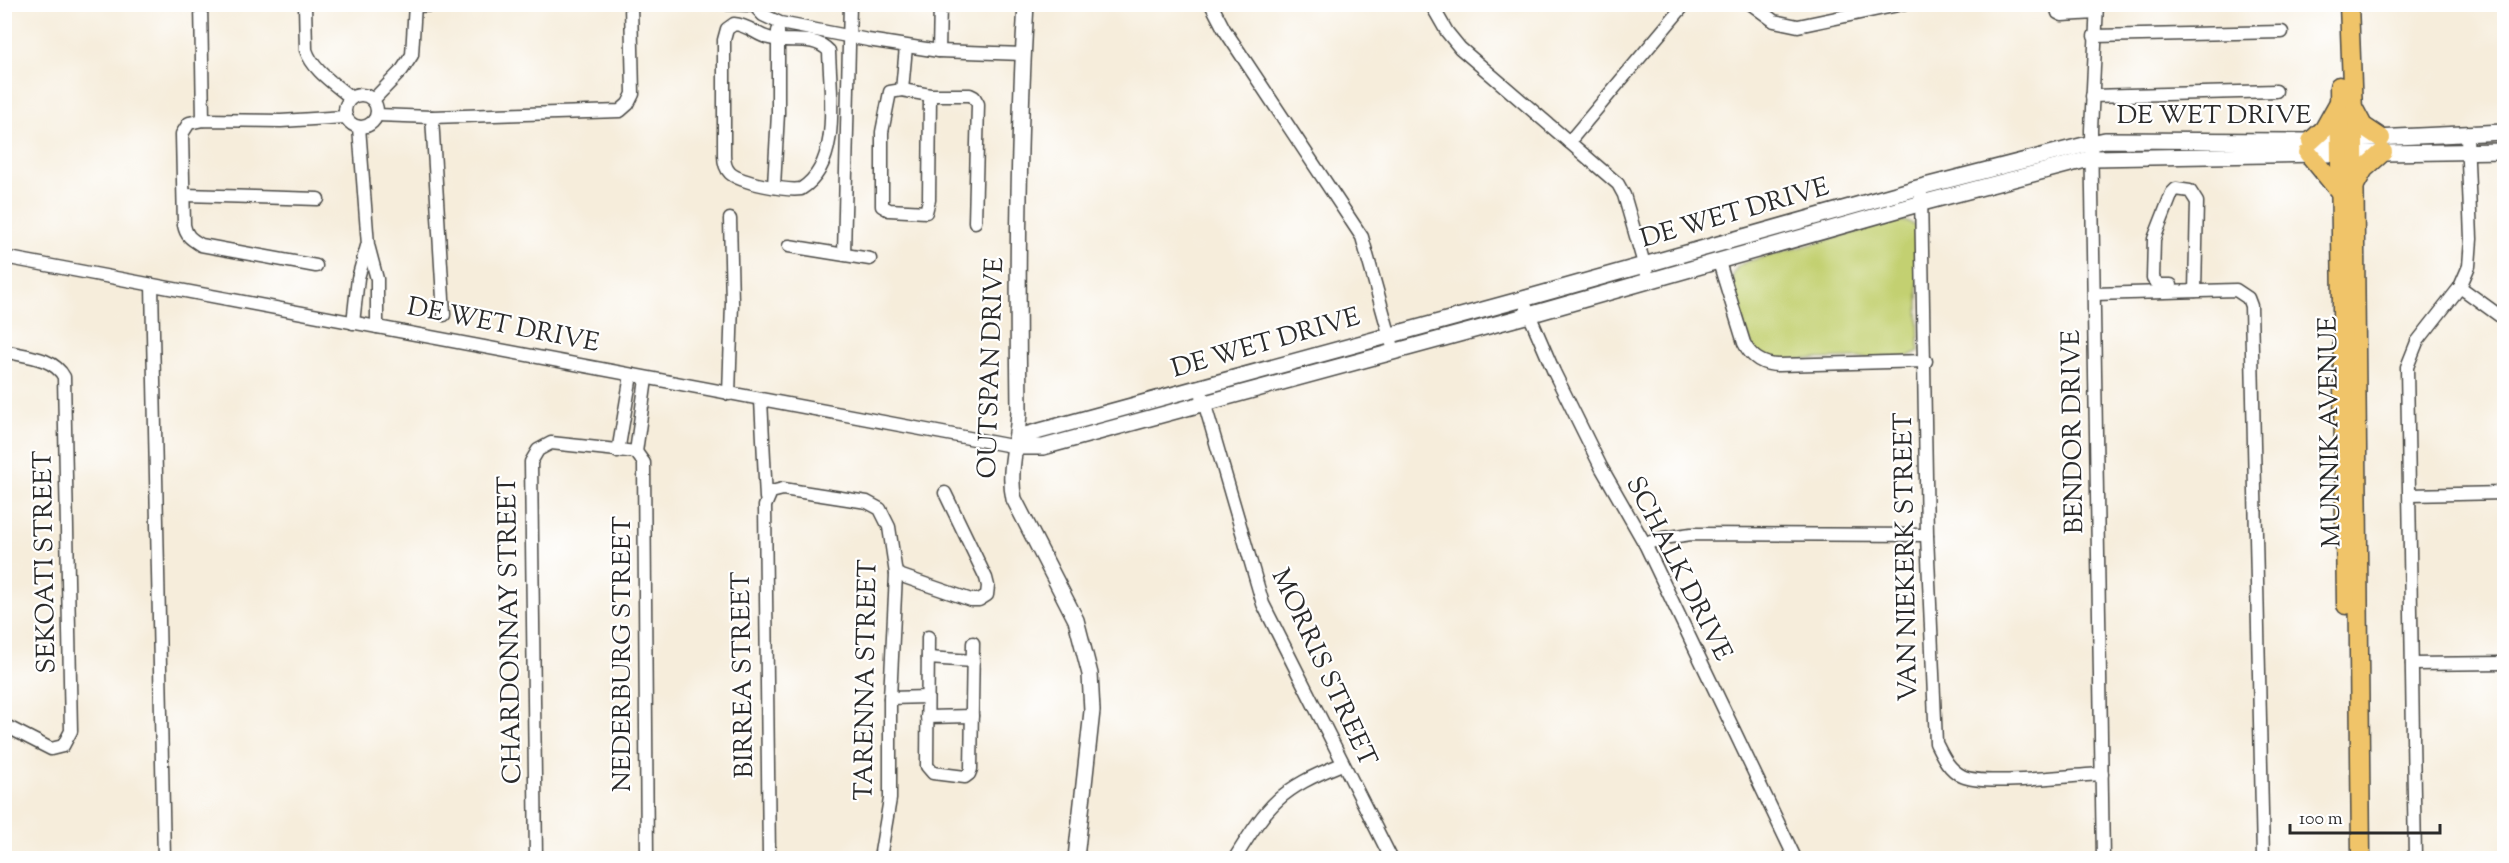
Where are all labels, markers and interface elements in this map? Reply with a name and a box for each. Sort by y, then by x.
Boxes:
street label: DE WET DRIVE [2117,98,2312,135]
street label: DE WET DRIVE [1636,169,1834,259]
street label: OUTSPAN DRIVE [970,256,1014,479]
street label: DE WET DRIVE [404,289,602,363]
street label: DE WET DRIVE [1167,299,1365,389]
street label: MUNNIK AVENUE [2310,316,2352,548]
street label: BENDOR DRIVE [2054,329,2094,534]
street label: VAN NIEKERK STREET [1886,412,1928,702]
street label: SEKOATI STREET [26,450,66,674]
street label: SCHALK DRIVE [1616,470,1741,668]
street label: CHARDONNAY STREET [490,476,532,784]
street label: NEDERBURG STREET [605,516,642,792]
street label: TARENNA STREET [846,559,888,801]
street label: MORRIS STREET [1261,563,1385,773]
street label: BIRREA STREET [724,571,764,779]
scale bar [2290,797,2440,835]
text: 100 m [2299,807,2343,833]

